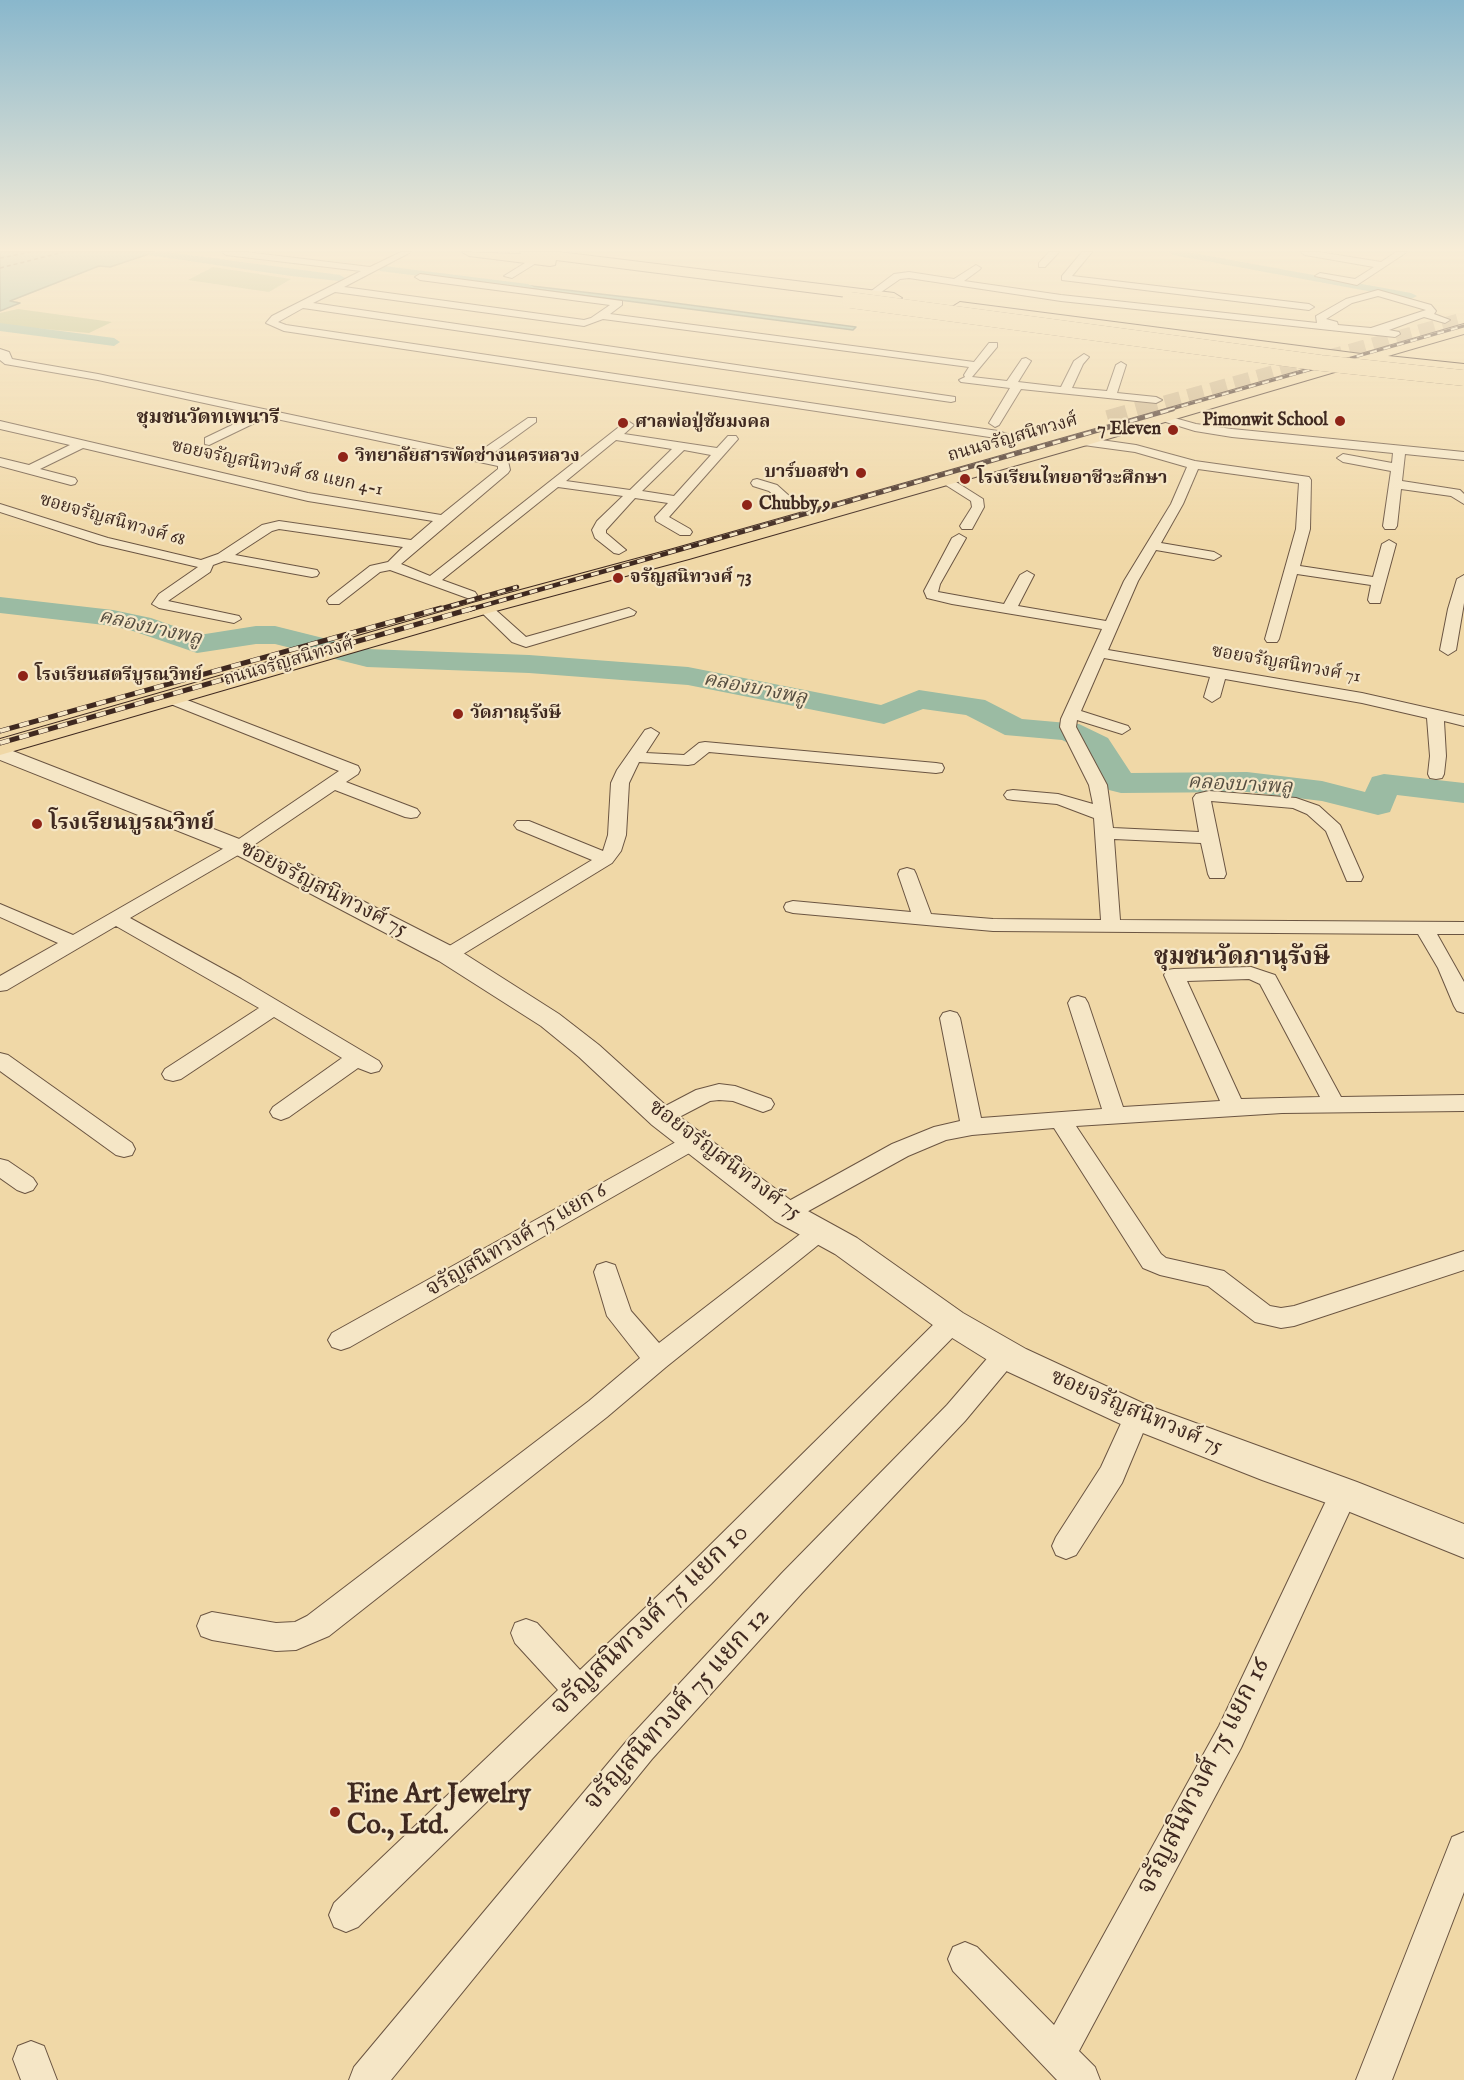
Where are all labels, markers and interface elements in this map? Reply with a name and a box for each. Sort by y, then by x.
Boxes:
district label: ชุมชนวัดทเพนารี [136,407,280,431]
street label: ถนนจรัญสนิทวงศ์ [945,410,1081,468]
place label: Pimonwit School [1203,410,1328,432]
place label: ศาลพ่อปู่ชัยมงคล [635,412,770,434]
marker: Pimonwit School [1333,414,1347,428]
marker: ศาลพ่อปู่ชัยมงคล [616,416,630,430]
place label: 7 Eleven [1097,419,1161,441]
marker: 7 Eleven [1166,423,1180,437]
street label: ซอยจรัญสนิทวงศ์ 68 แยก 4-1 [169,436,385,502]
place label: วิทยาลัยสารพัดช่างนครหลวง [355,446,580,468]
marker: วิทยาลัยสารพัดช่างนครหลวง [336,450,350,464]
place label: บาร์บอสซ่า [764,462,849,484]
marker: บาร์บอสซ่า [854,466,868,480]
place label: โรงเรียนไทยอาชีวะศึกษา [977,468,1167,490]
marker: โรงเรียนไทยอาชีวะศึกษา [958,472,972,486]
street label: ซอยจรัญสนิทวงศ์ 68 [37,490,187,552]
place label: Chubby 9 [759,494,830,516]
marker: Chubby 9 [740,498,754,512]
place label: จรัญสนิทวงศ์ 73 [630,567,752,589]
marker: จรัญสนิทวงศ์ 73 [611,571,625,585]
water label: คลองบางพลู [96,605,204,653]
street label: ถนนจรัญสนิทวงศ์ [221,634,357,692]
street label: ซอยจรัญสนิทวงศ์ 71 [1210,641,1362,689]
place label: โรงเรียนสตรีบูรณวิทย์ [35,665,202,687]
water label: คลองบางพลู [701,668,809,712]
marker: โรงเรียนสตรีบูรณวิทย์ [16,669,30,683]
place label: วัดภาณุรังษี [470,703,561,725]
marker: วัดภาณุรังษี [451,707,465,721]
water label: คลองบางพลู [1187,771,1293,801]
place label: โรงเรียนบูรณวิทย์ [49,811,214,837]
marker: โรงเรียนบูรณวิทย์ [30,817,44,831]
street label: ซอยจรัญสนิทวงศ์ 75 [235,836,411,944]
district label: ชุมชนวัดภานุรังษี [1154,945,1330,973]
street label: ซอยจรัญสนิทวงศ์ 75 [643,1095,805,1227]
street label: จรัญสนิทวงศ์ 75 แยก 6 [422,1178,612,1304]
street label: ซอยจรัญสนิทวงศ์ 75 [1046,1365,1226,1461]
street label: จรัญสนิทวงศ์ 75 แยก 10 [545,1518,757,1724]
street label: จรัญสนิทวงศ์ 75 แยก 12 [578,1602,778,1818]
street label: จรัญสนิทวงศ์ 75 แยก 16 [1131,1653,1279,1901]
place label: Fine Art Jewelry Co., Ltd. [347,1780,531,1843]
marker: Fine Art Jewelry Co., Ltd. [328,1805,342,1819]

